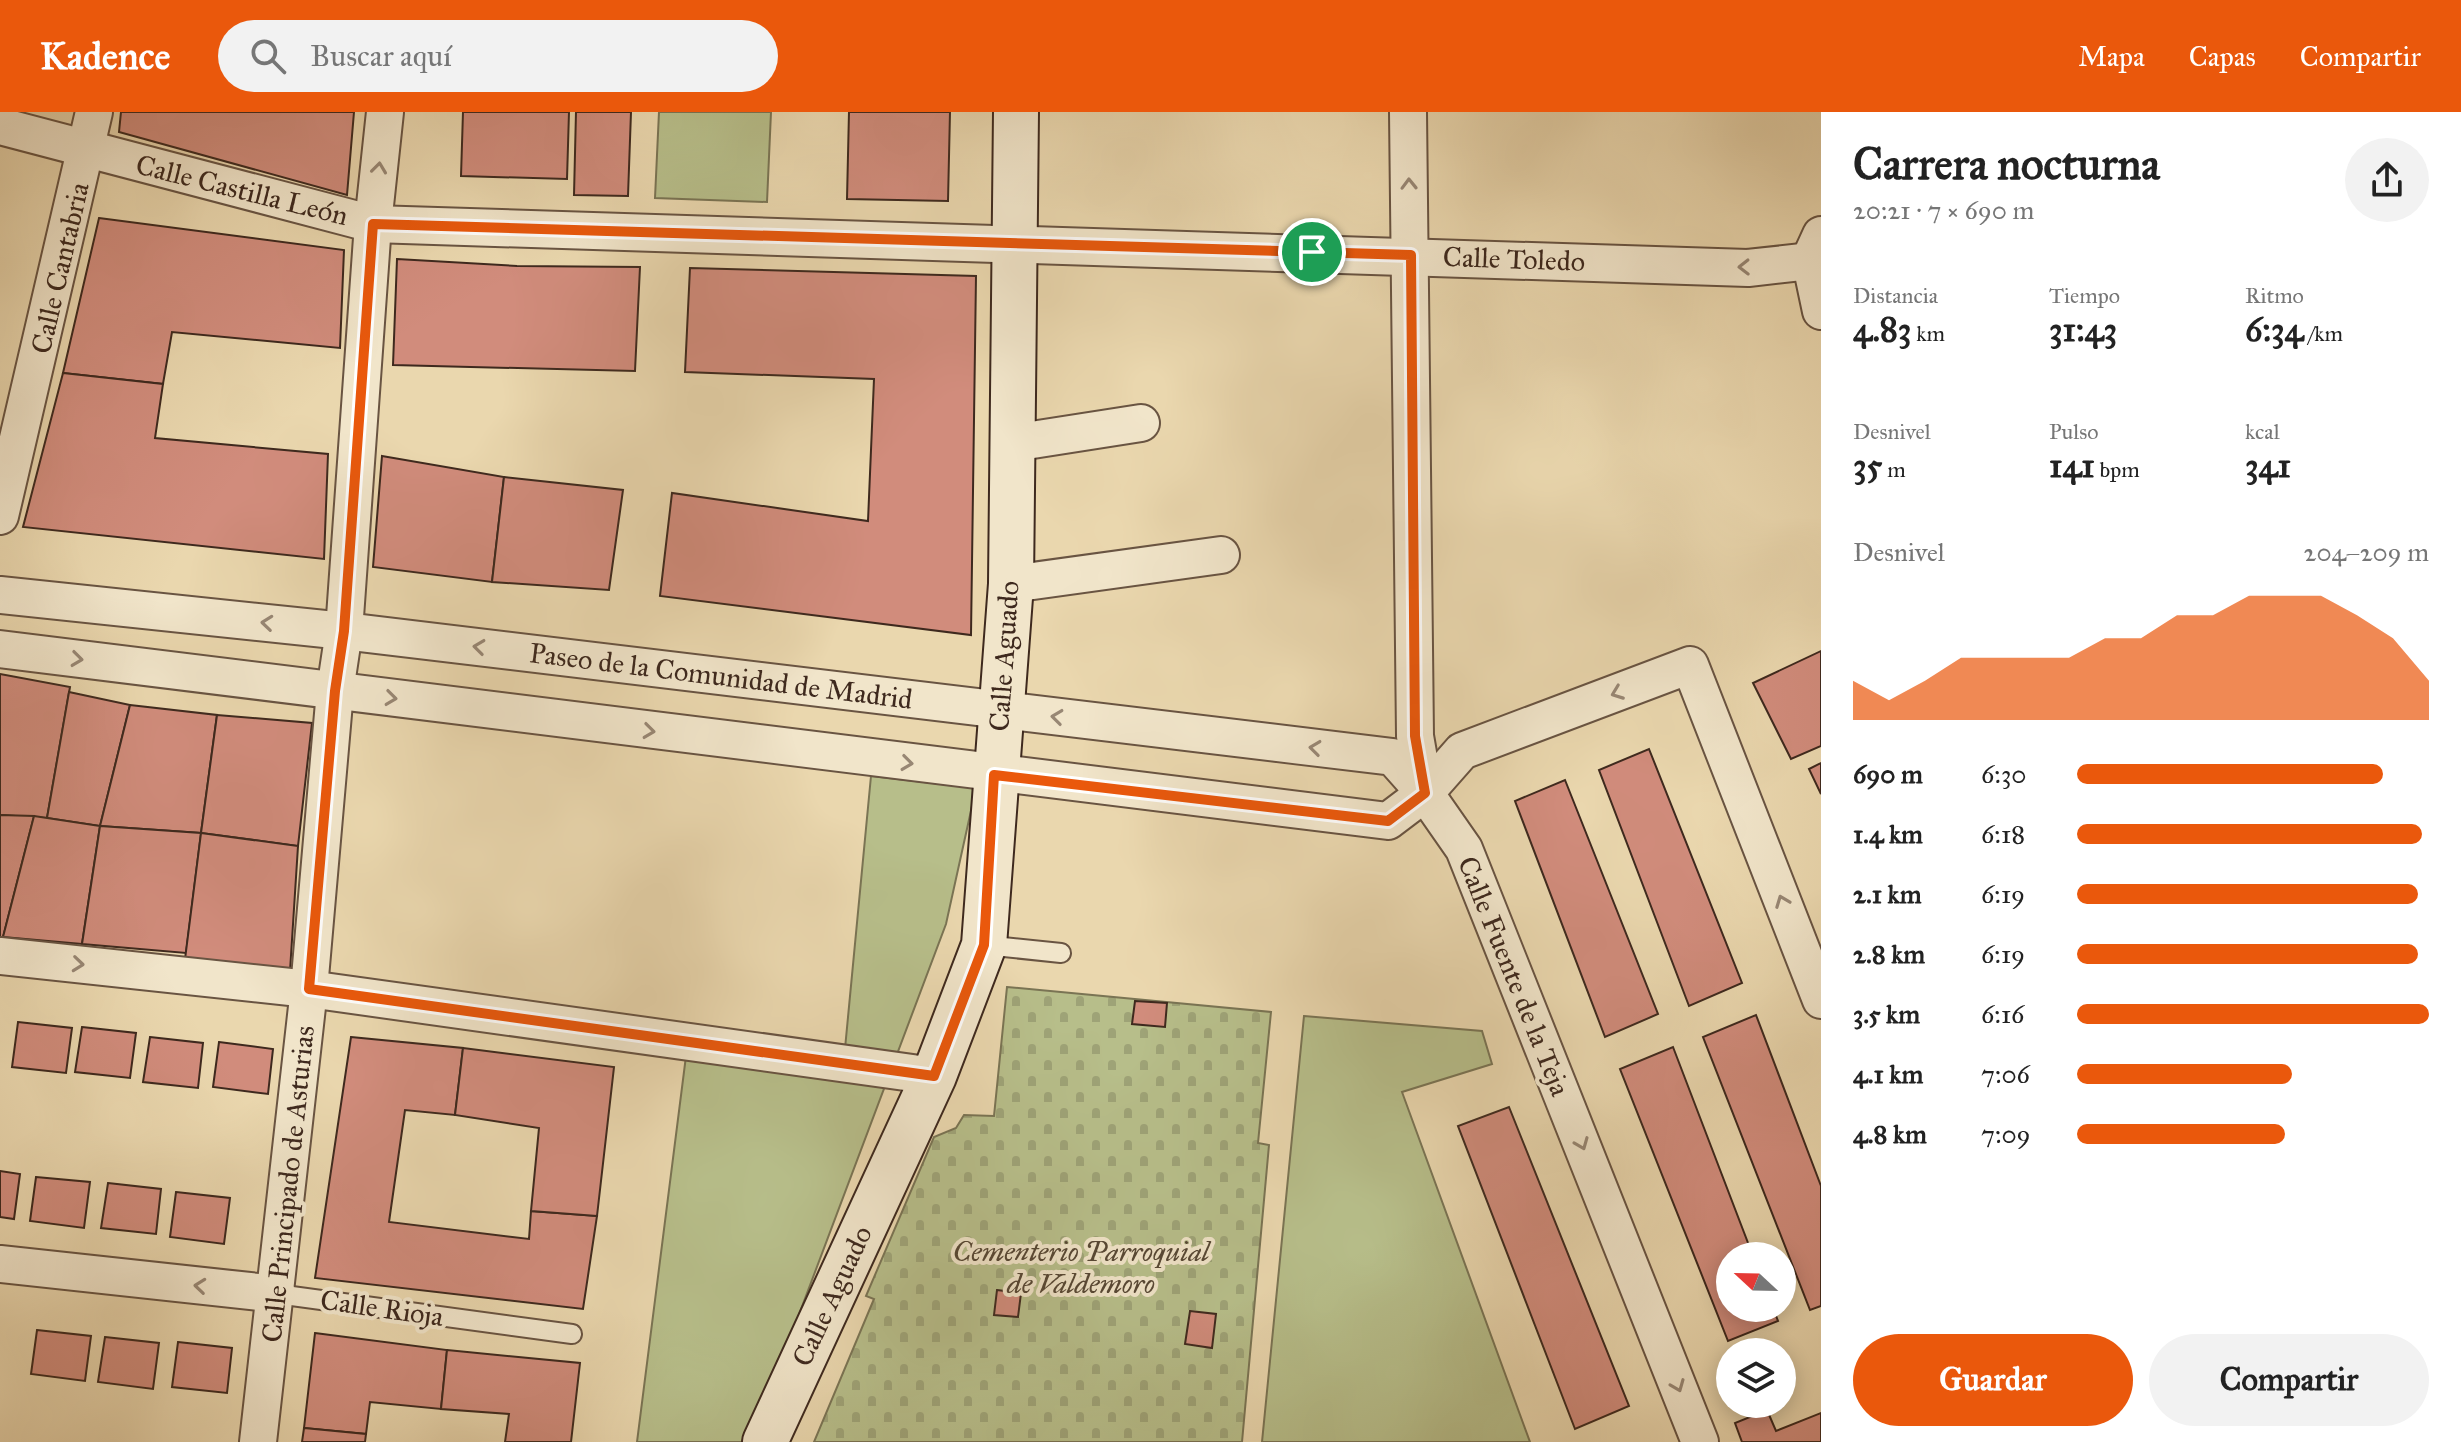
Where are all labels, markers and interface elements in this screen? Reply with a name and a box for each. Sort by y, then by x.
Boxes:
search box [218,20,778,92]
text: Kadence [40,33,170,79]
icon: search [246,34,290,78]
text: Buscar aquí [310,38,451,74]
text: Mapa [2078,39,2145,74]
text: Capas [2189,39,2256,74]
text: Compartir [2300,39,2421,74]
text: Carrera nocturna [1853,137,2160,191]
button: share [2345,138,2429,222]
street label: Calle Castilla León [132,147,352,233]
one-way arrow [370,161,387,175]
one-way arrow [1400,177,1418,190]
street label: Calle Cantabria [23,179,97,357]
text: 20:21 · 7 × 690 m [1853,194,2034,226]
pin [1278,218,1346,286]
icon: arrive [1290,230,1334,274]
street label: Calle Toledo [1442,239,1586,279]
one-way arrow [1737,259,1750,276]
text: Distancia [1853,282,1938,309]
text: Tiempo [2049,282,2120,309]
text: Ritmo [2245,282,2304,309]
text: 4.83 [1853,309,1911,350]
text: 31:43 [2049,309,2117,350]
text: 6:34 [2245,309,2304,350]
text: km [1911,320,1945,347]
text: /km [2304,320,2343,347]
text: Desnivel [1853,418,1931,445]
text: Pulso [2049,418,2099,445]
text: kcal [2245,418,2280,445]
text: 35 [1853,445,1882,486]
text: 141 [2049,445,2095,486]
text: 341 [2245,445,2291,486]
text: m [1882,456,1906,483]
text: bpm [2095,456,2140,483]
text: Desnivel [1853,536,1945,568]
text: 204–209 m [2304,536,2429,568]
street label: Calle Aguado [981,579,1027,733]
one-way arrow [260,614,273,631]
street label: Paseo de la Comunidad de Madrid [527,635,915,717]
one-way arrow [472,639,486,656]
one-way arrow [71,650,84,667]
one-way arrow [1611,683,1625,700]
one-way arrow [384,689,398,706]
one-way arrow [1050,709,1064,726]
one-way arrow [642,722,656,739]
one-way arrow [1308,740,1322,757]
one-way arrow [901,755,914,772]
text: 690 m [1853,758,1923,790]
text: 6:30 [1981,758,2026,790]
text: 1.4 km [1853,818,1923,850]
text: 6:18 [1981,818,2025,850]
street label: Calle Fuente de la Teja [1450,851,1578,1101]
text: 2.1 km [1853,878,1922,910]
text: 6:19 [1981,878,2025,910]
one-way arrow [1776,895,1792,909]
text: 2.8 km [1853,938,1925,970]
text: 6:19 [1981,938,2025,970]
one-way arrow [71,956,84,973]
text: 3.5 km [1853,998,1920,1030]
text: 6:16 [1981,998,2024,1030]
street label: Calle Principado de Asturias [254,1024,322,1344]
text: 4.1 km [1853,1058,1923,1090]
text: 7:06 [1981,1058,2030,1090]
text: 4.8 km [1853,1118,1927,1150]
text: 7:09 [1981,1118,2031,1150]
one-way arrow [1572,1137,1589,1151]
street label: Calle Aguado [784,1220,880,1372]
park label: Cementerio Parroquial de Valdemoro [953,1234,1212,1301]
north arrow [1716,1242,1796,1322]
map controls [1716,1242,1796,1418]
one-way arrow [193,1277,206,1294]
street label: Calle Rioja [318,1282,446,1334]
button: Guardar [1853,1334,2133,1426]
button: Compartir [2149,1334,2429,1426]
button: layers [1716,1338,1796,1418]
one-way arrow [1668,1378,1685,1392]

